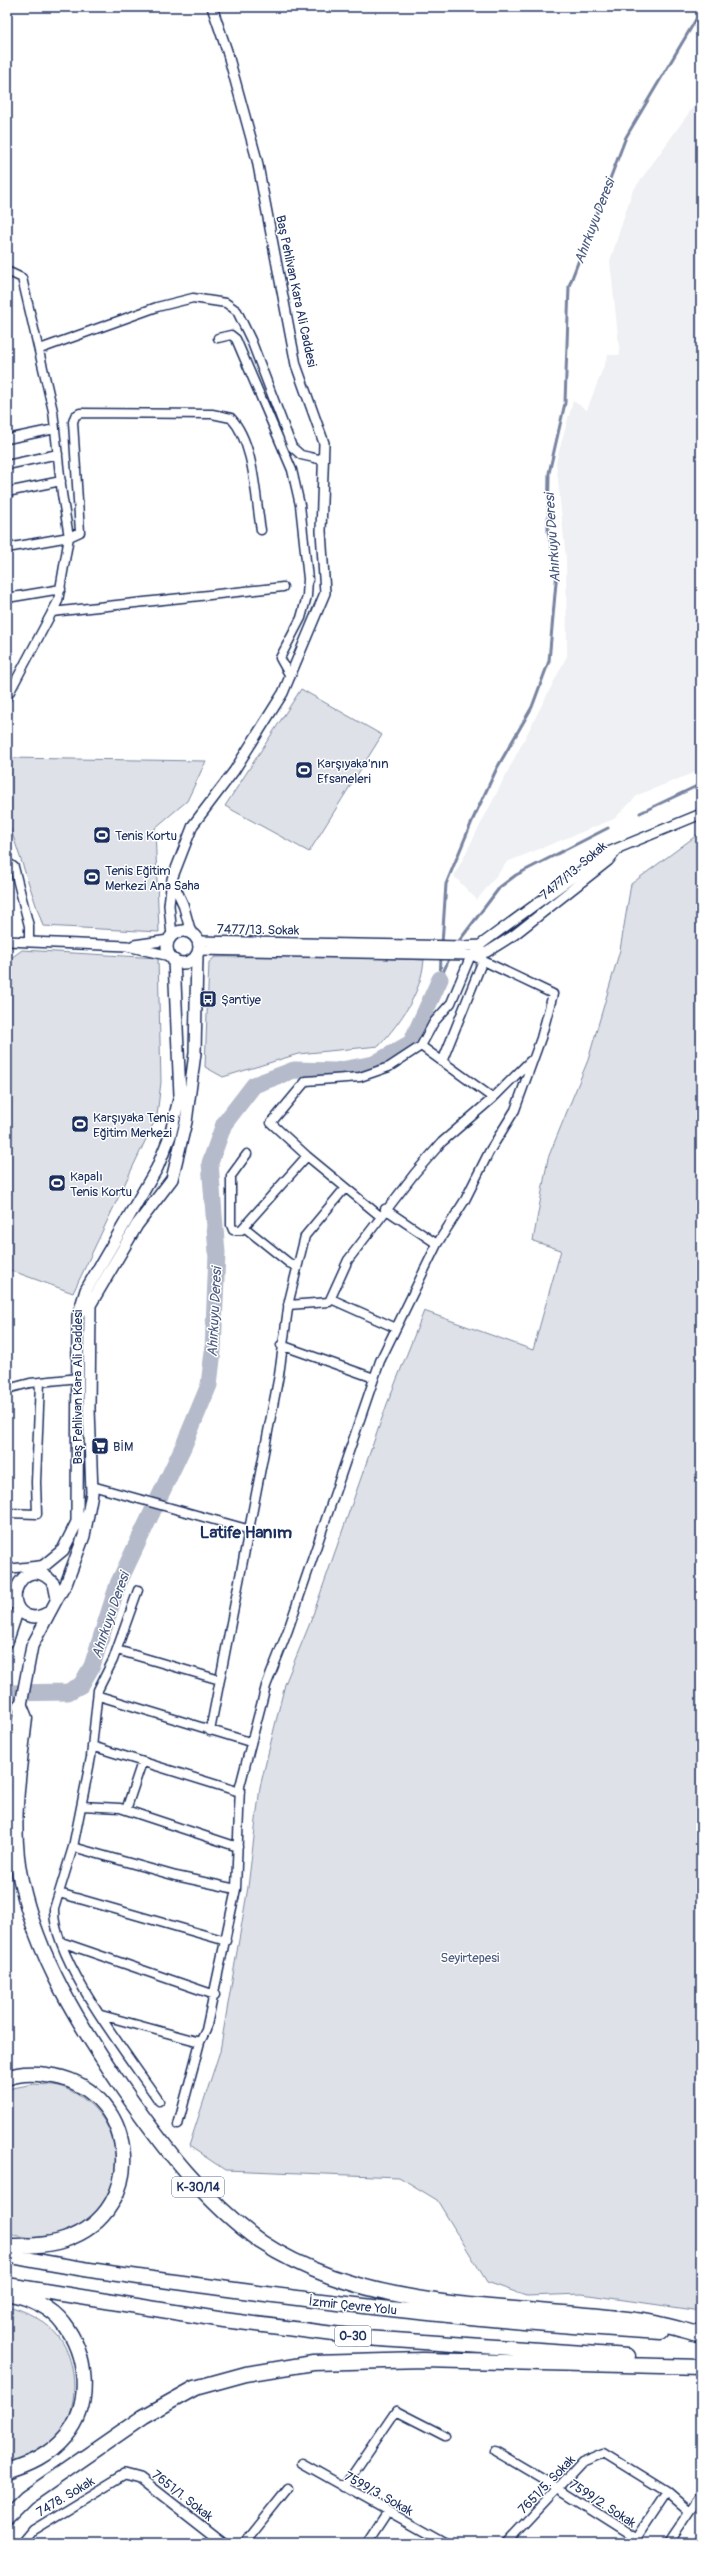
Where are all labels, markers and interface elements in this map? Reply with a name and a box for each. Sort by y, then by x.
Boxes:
water label: Ahırkuyu Deresi [571,174,619,266]
street label: Baş Pehlivan Kara Ali Caddesi [272,214,320,369]
water label: Ahırkuyu Deresi [541,490,564,583]
place label: Karşıyaka'nın Efsaneleri [317,756,389,787]
sports icon: Karşıyaka'nın Efsaneleri [294,760,314,780]
sports icon: Tenis Kortu [92,825,112,845]
place label: Tenis Kortu [115,828,177,844]
street label: 7477/13. Sokak [537,838,611,903]
place label: Tenis Eğitim Merkezi Ana Saha [105,863,200,894]
sports icon: Tenis Eğitim Merkezi Ana Saha [82,867,102,887]
street label: 7477/13. Sokak [217,921,300,939]
bus stop icon: Şantiye [198,989,218,1009]
place label: Şantiye [221,992,262,1008]
place label: Karşıyaka Tenis Eğitim Merkezi [93,1110,175,1141]
sports icon: Karşıyaka Tenis Eğitim Merkezi [70,1114,90,1134]
place label: Kapalı Tenis Kortu [70,1169,132,1200]
sports icon: Kapalı Tenis Kortu [47,1173,67,1193]
water label: Ahırkuyu Deresi [204,1264,225,1357]
street label: Baş Pehlivan Kara Ali Caddesi [70,1310,86,1464]
supermarket icon: BİM [90,1436,110,1456]
place label: BİM [113,1439,133,1455]
district label: Latife Hanım [200,1522,292,1543]
water label: Ahırkuyu Deresi [88,1568,134,1660]
park label: Seyirtepesi [441,1950,499,1966]
road number: K-30/14 [172,2177,224,2197]
street label: İzmir Çevre Yolu [308,2293,398,2319]
road number: O-30 [335,2326,371,2346]
street label: 7651/5. Sokak [515,2452,579,2517]
street label: 7651/1. Sokak [149,2467,217,2525]
street label: 7599/3. Sokak [341,2468,416,2520]
street label: 7478. Sokak [34,2473,98,2520]
street label: 7599/2. Sokak [566,2476,639,2532]

